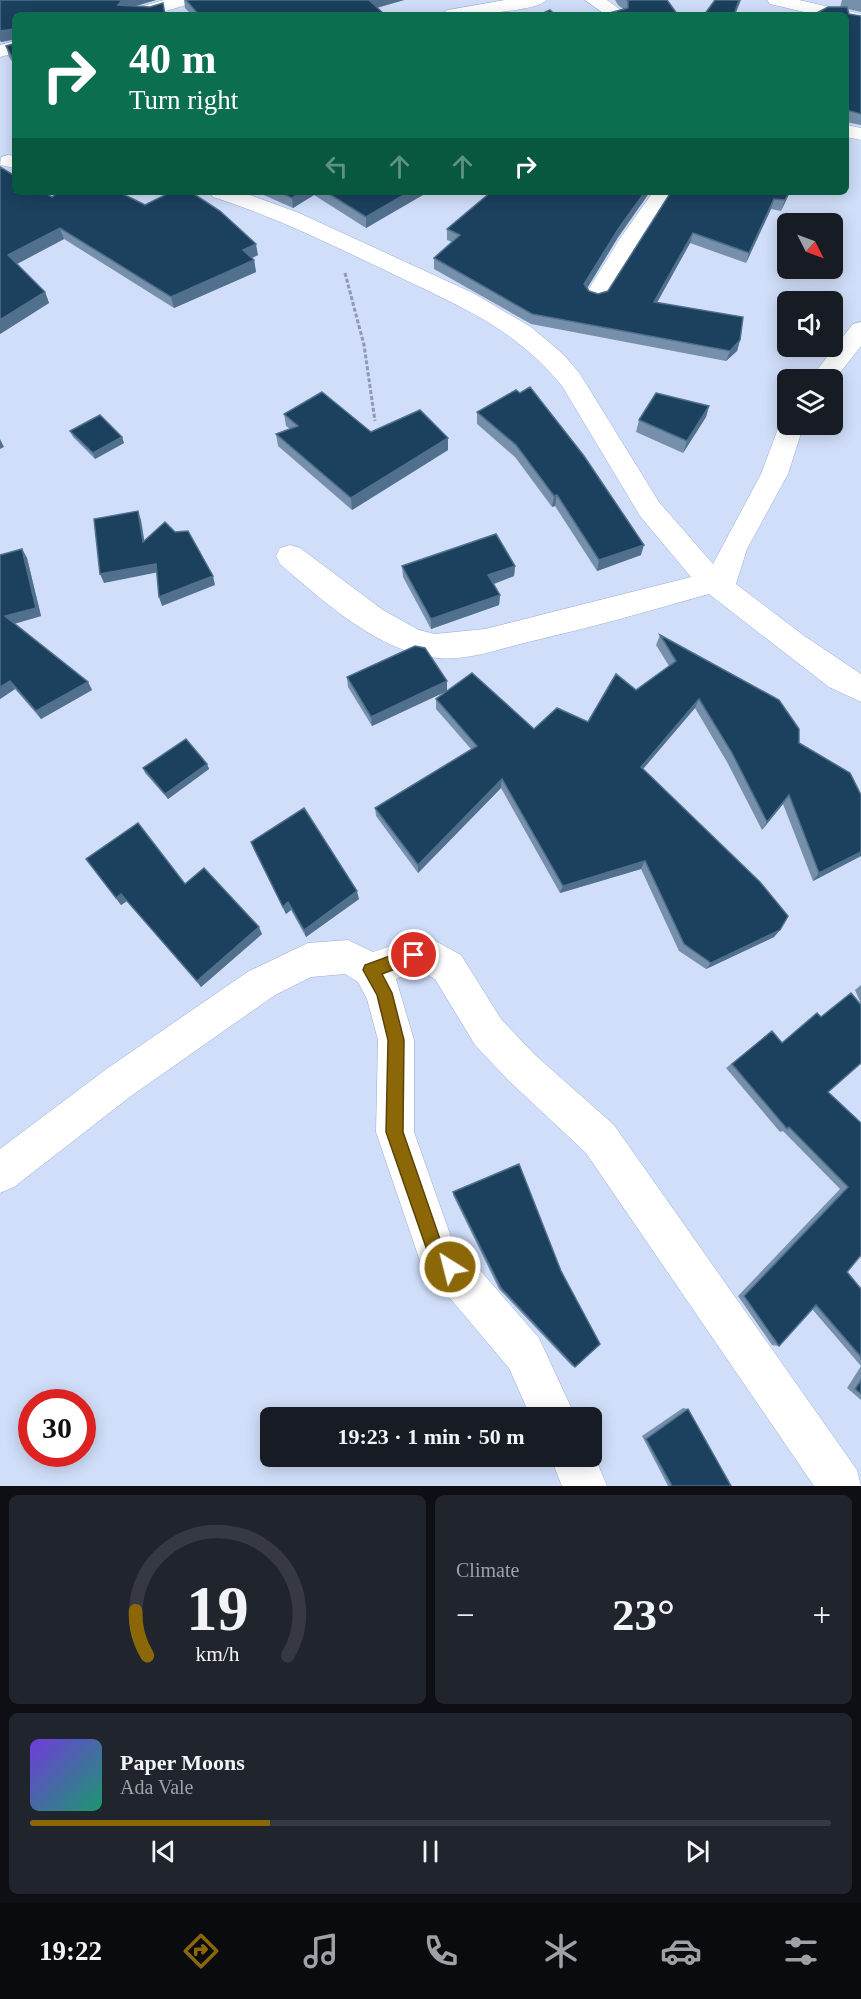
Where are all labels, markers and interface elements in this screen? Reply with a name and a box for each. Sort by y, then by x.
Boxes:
icon: right [30,36,108,114]
text: 40 m [129,36,217,82]
text: Turn right [129,85,238,115]
icon: left [320,150,353,183]
icon: ahead [383,150,416,183]
icon: ahead [446,150,479,183]
icon: right [509,150,542,183]
north arrow [777,213,843,279]
map controls [777,213,843,435]
button: sound [777,291,843,357]
button: layers [777,369,843,435]
pin [388,929,439,980]
icon: arrive [397,938,430,971]
position arrow [418,1235,482,1299]
speed limit sign: 30 [18,1389,96,1467]
text: 19:23 · 1 min · 50 m [338,1424,525,1449]
text: Climate [456,1559,519,1581]
text: 19 [186,1574,249,1643]
text: 23° [612,1590,675,1640]
text: − [456,1597,475,1633]
text: + [812,1597,831,1633]
text: km/h [195,1643,240,1667]
text: Paper Moons [120,1750,245,1775]
text: Ada Vale [120,1776,194,1798]
icon: previous [147,1835,180,1868]
icon: pause [414,1835,447,1868]
icon: next [681,1835,714,1868]
icon: directions [180,1930,222,1972]
icon: music [300,1930,342,1972]
icon: phone [420,1930,462,1972]
icon: climate [540,1930,582,1972]
icon: car [660,1930,702,1972]
icon: filters [780,1930,822,1972]
text: 19:22 [39,1936,102,1966]

